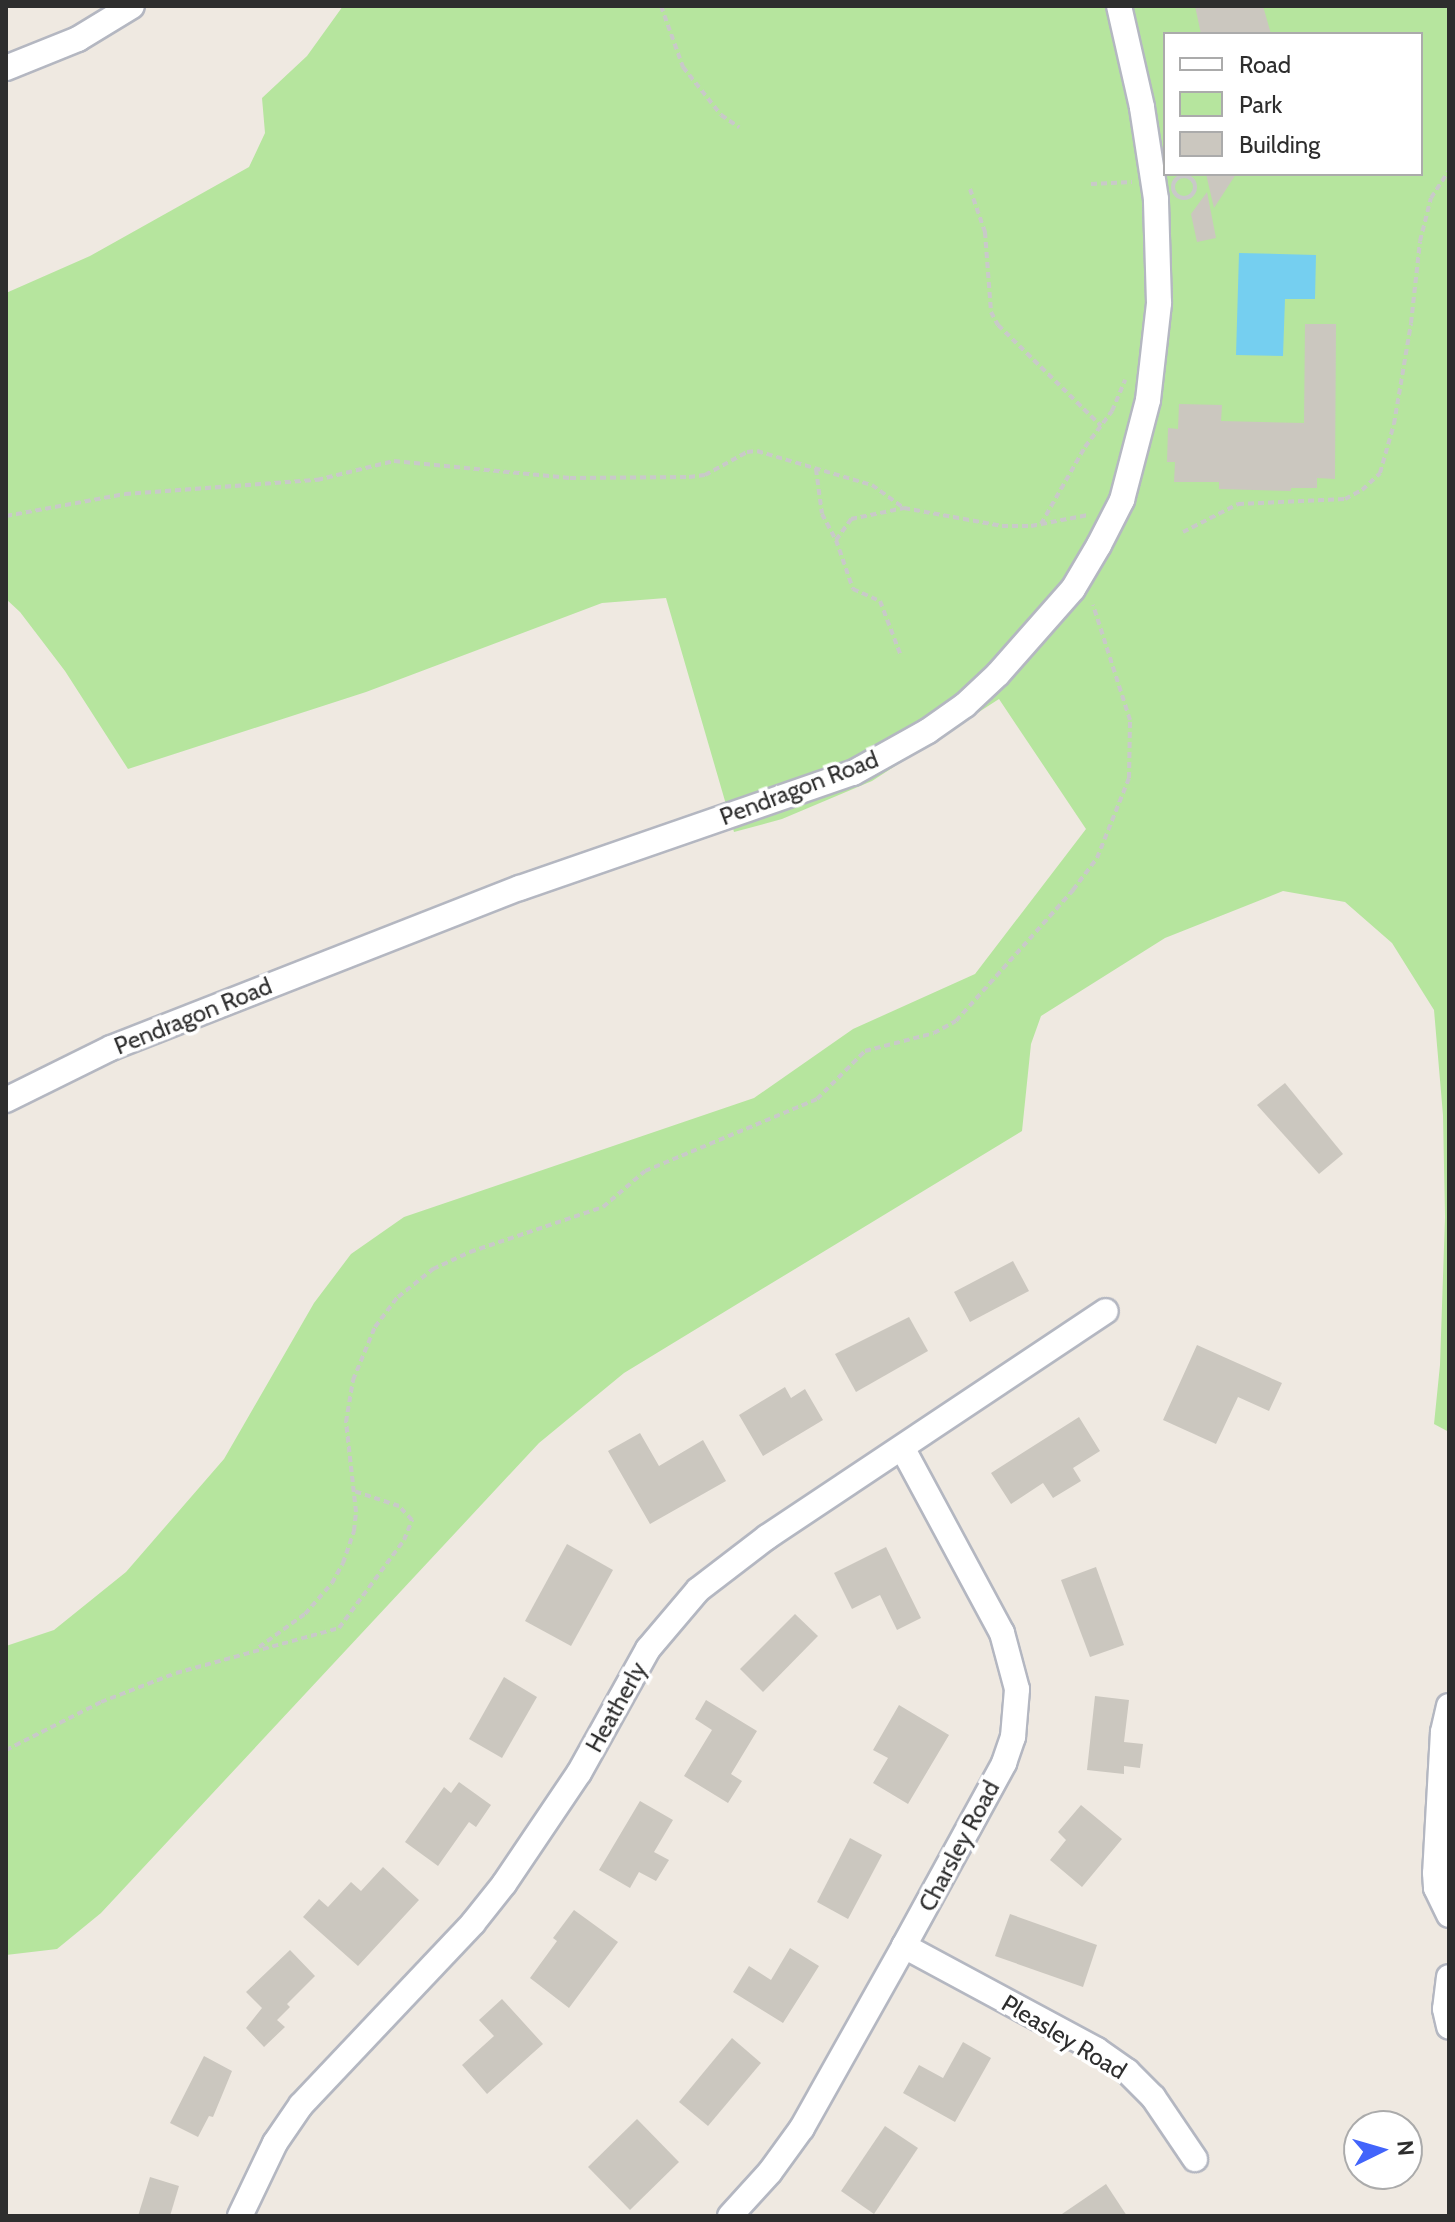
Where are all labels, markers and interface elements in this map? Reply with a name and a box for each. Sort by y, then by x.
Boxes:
legend [1163,32,1423,176]
text: Road [1239,50,1291,79]
text: Park [1239,90,1282,119]
text: Building [1239,130,1320,159]
street label: Pendragon Road [716,745,882,831]
street label: Pendragon Road [110,971,276,1061]
street label: Heatherly [579,1657,653,1757]
street label: Charsley Road [912,1776,1006,1916]
street label: Pleasley Road [997,1989,1131,2085]
north arrow [1343,2110,1423,2190]
text: N [1391,2139,1420,2157]

